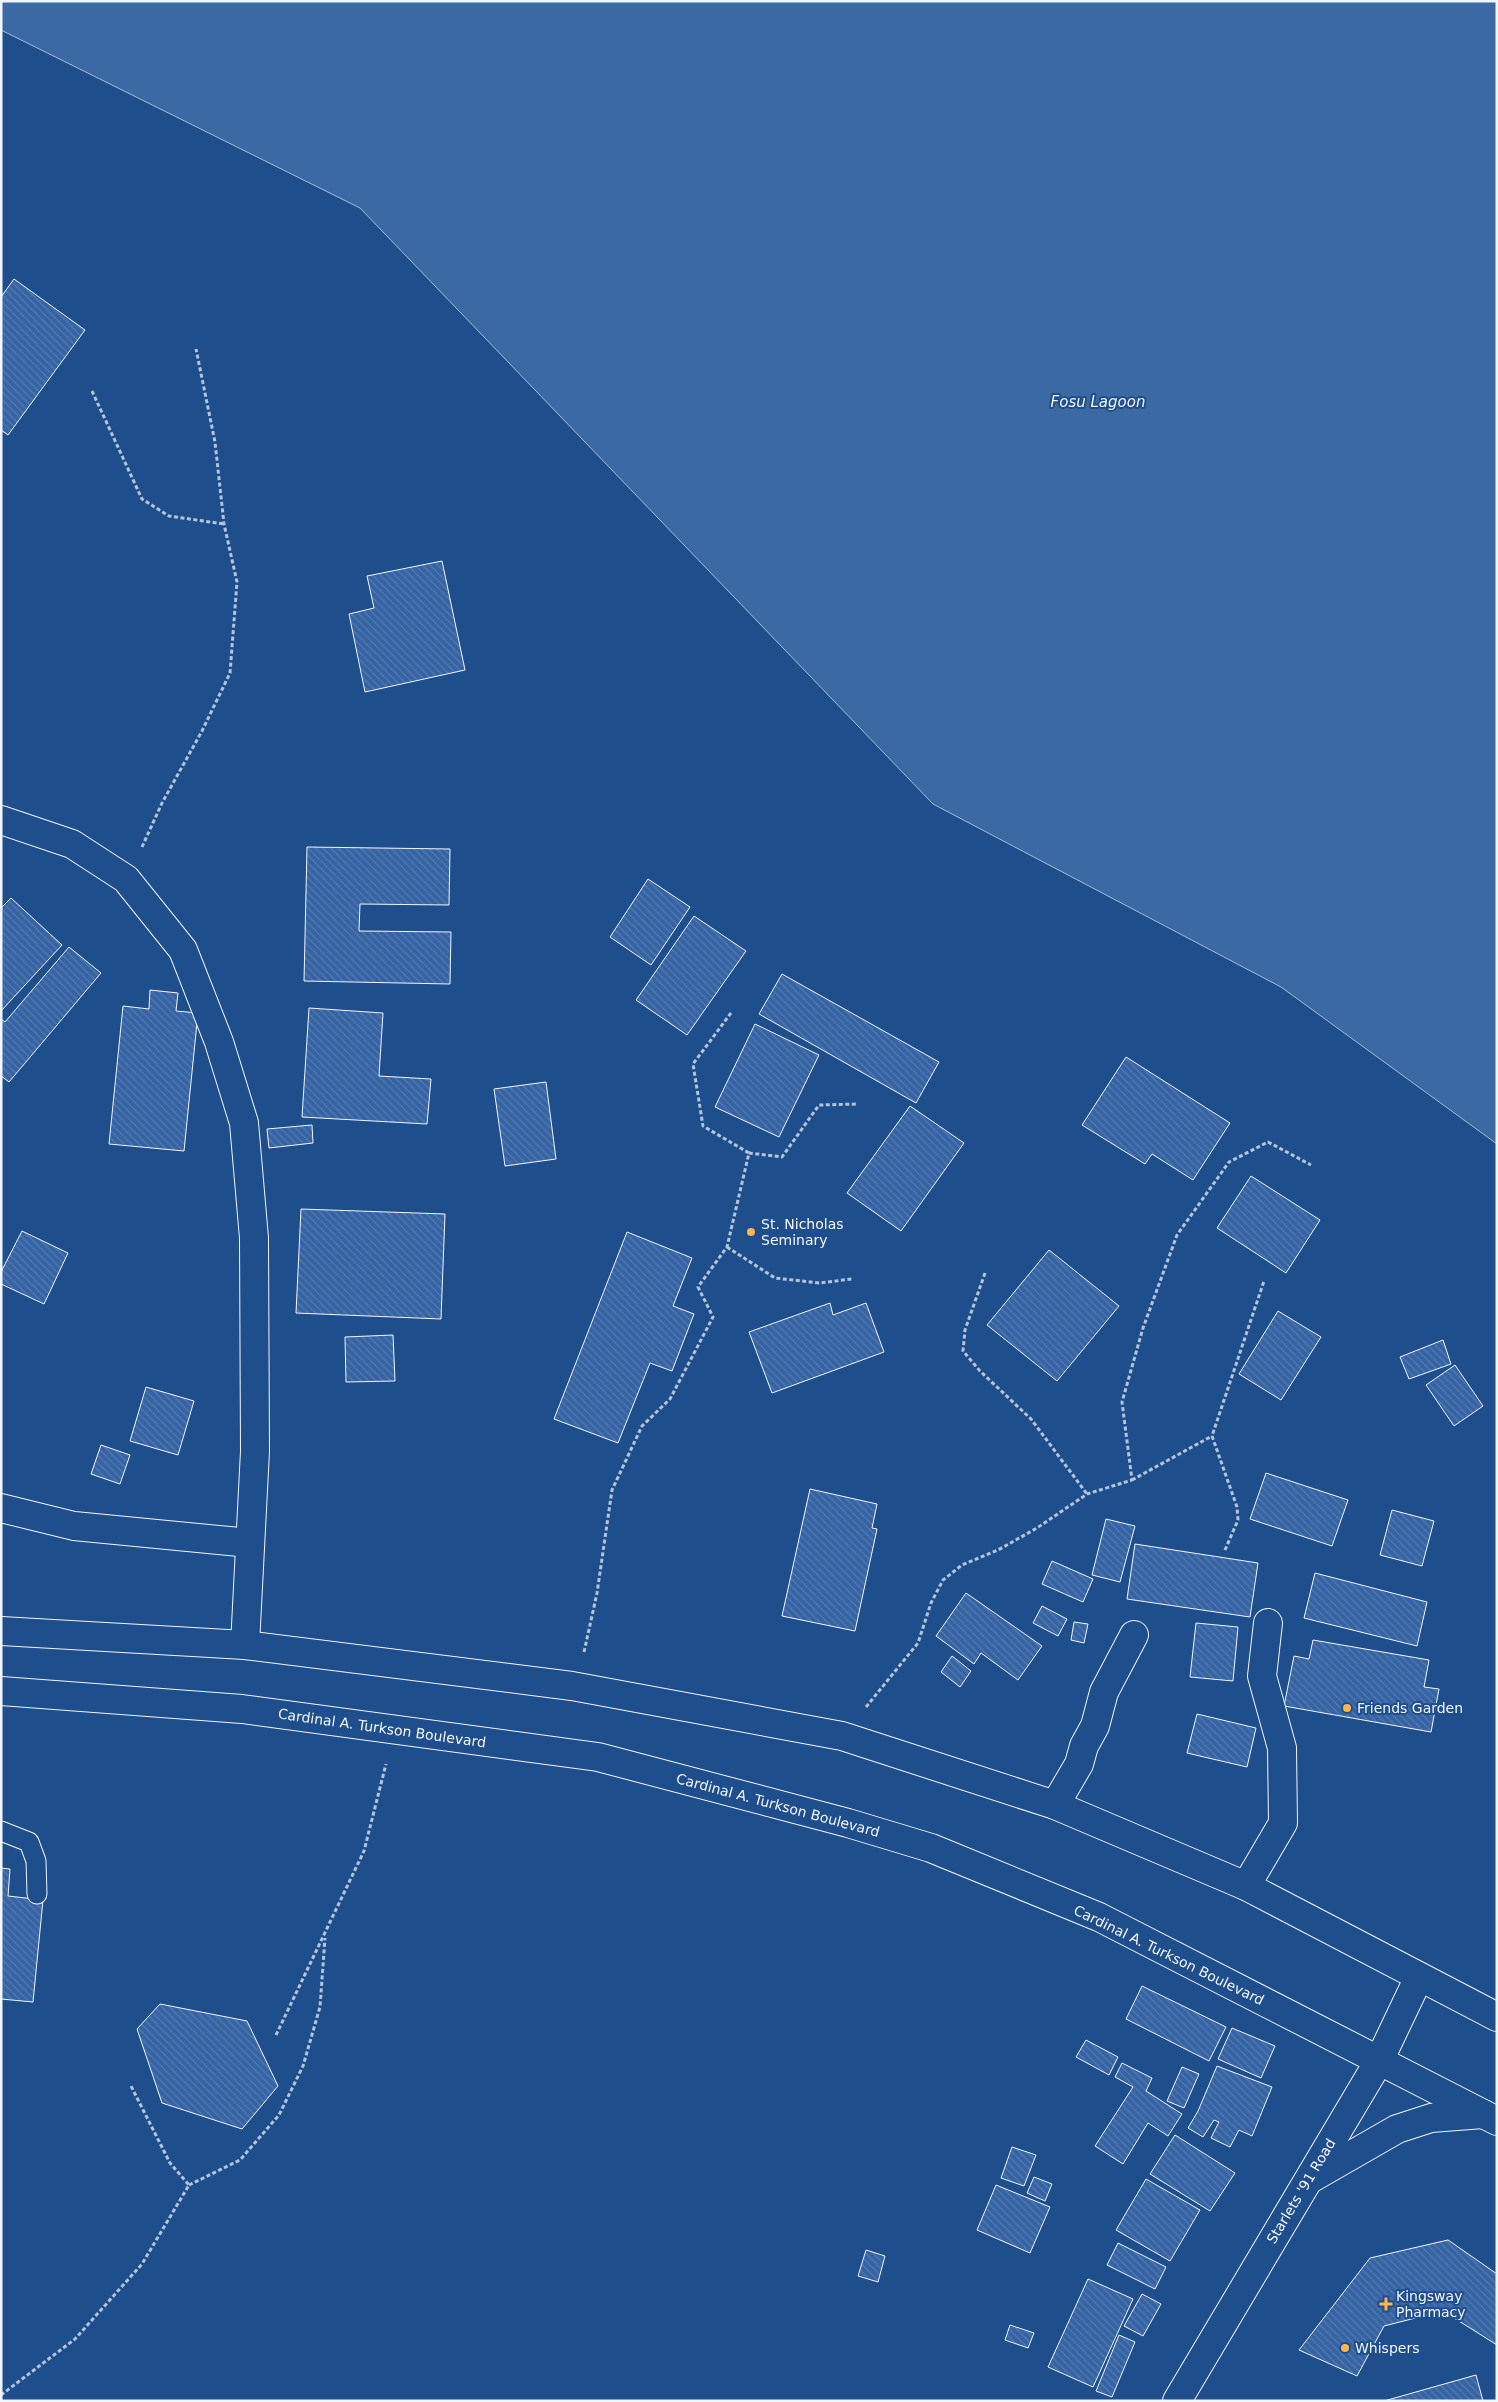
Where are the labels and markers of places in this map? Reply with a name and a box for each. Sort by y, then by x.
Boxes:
place label: St. Nicholas Seminary [761,1216,844,1248]
marker: St. Nicholas Seminary [745,1226,757,1238]
place label: Friends Garden [1357,1700,1463,1716]
marker: Friends Garden [1341,1702,1353,1714]
place label: Kingsway Pharmacy [1396,2288,1466,2320]
marker: Kingsway Pharmacy [1380,2298,1392,2310]
place label: Whispers [1355,2340,1419,2356]
marker: Whispers [1339,2342,1351,2354]

